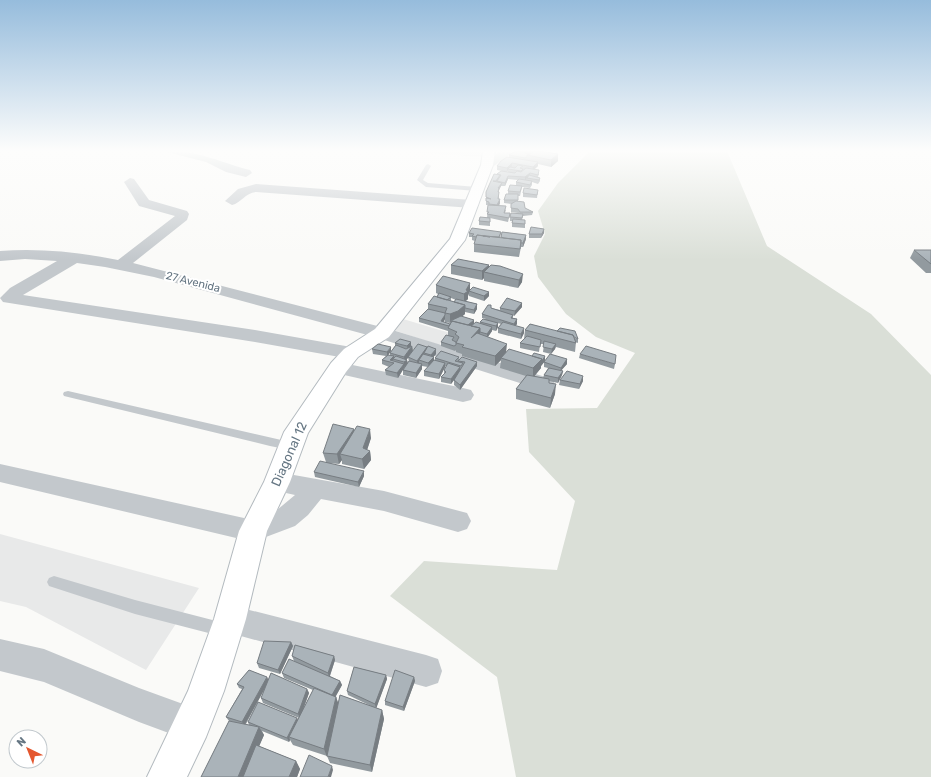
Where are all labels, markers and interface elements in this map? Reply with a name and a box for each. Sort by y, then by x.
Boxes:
street label: 27 Avenida [164,269,222,295]
street label: Diagonal 12 [268,419,311,489]
north arrow [8,729,48,769]
text: N [14,735,29,750]

